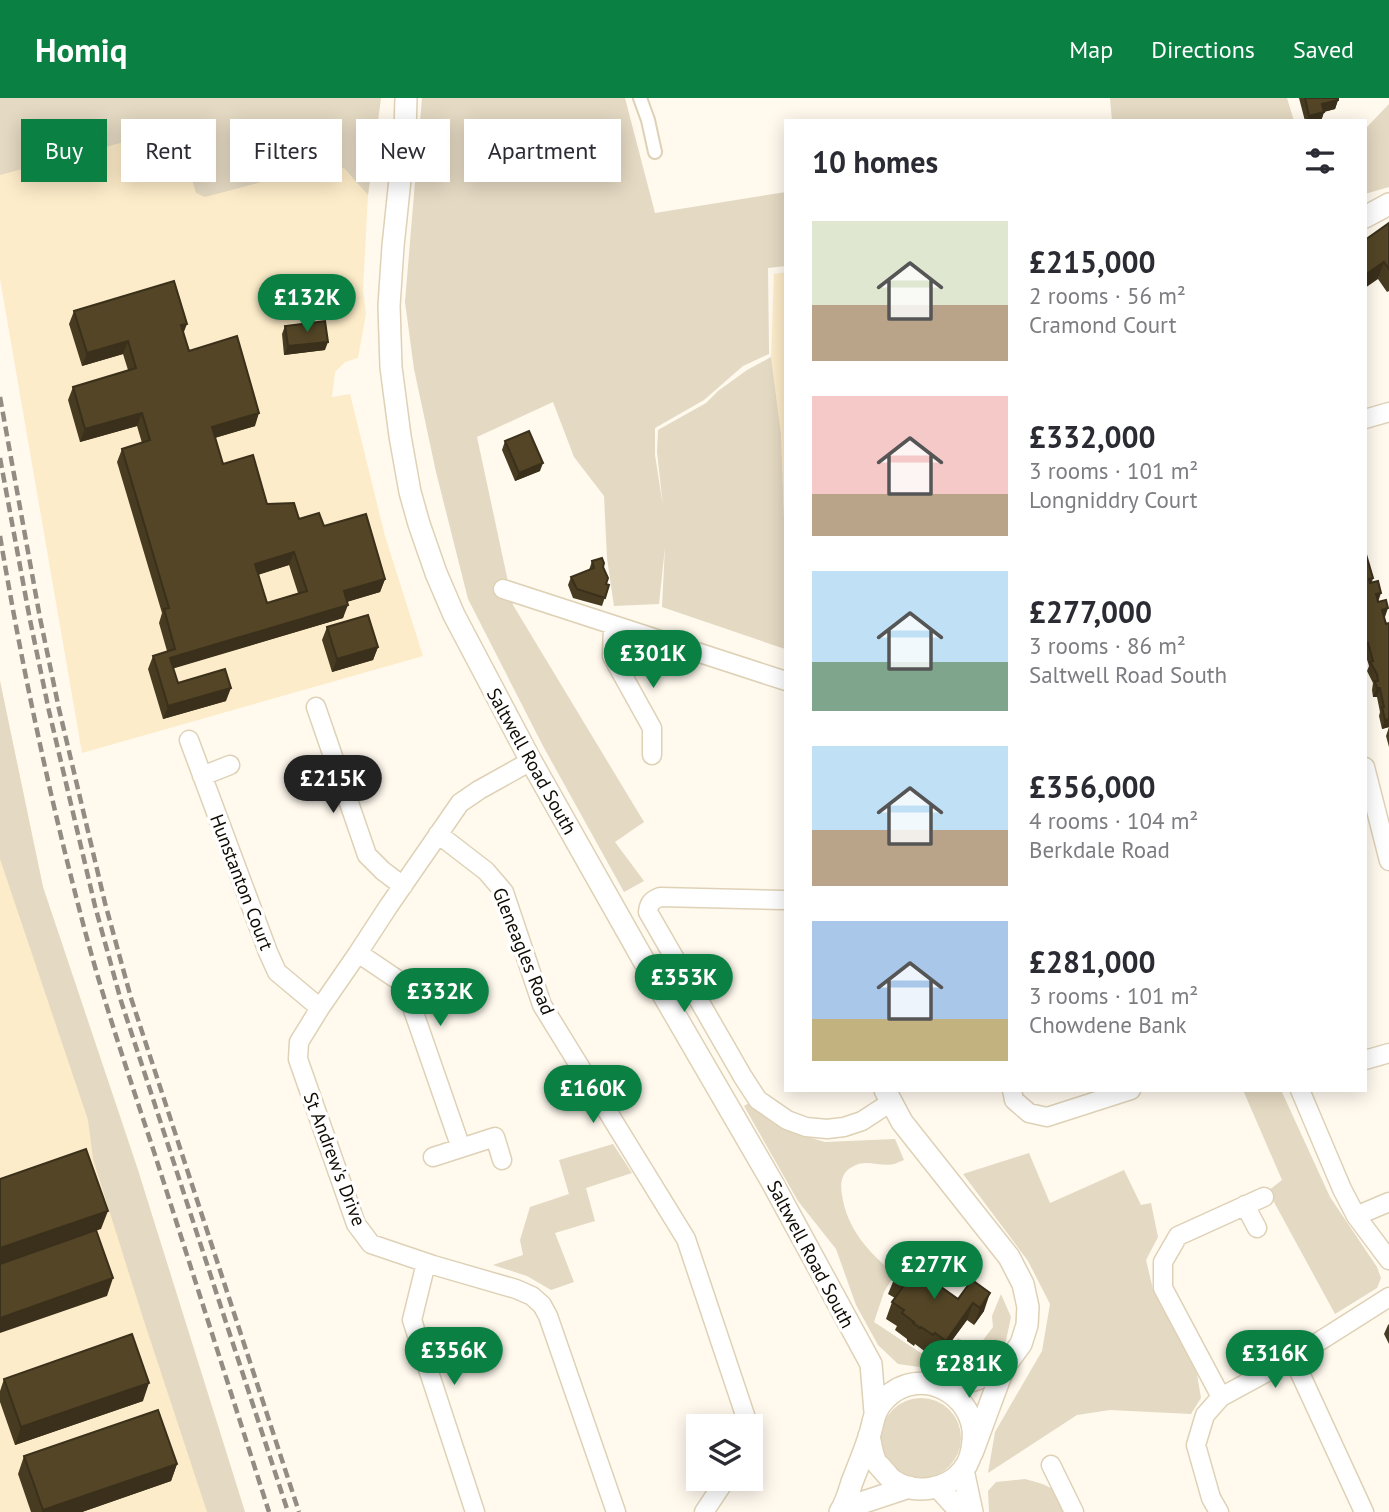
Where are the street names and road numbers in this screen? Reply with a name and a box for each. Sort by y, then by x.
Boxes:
street label: Saltwell Road South [482,684,582,838]
street label: Hunstanton Court [205,811,279,954]
street label: Gleneagles Road [488,884,560,1018]
street label: St Andrew's Drive [298,1089,372,1229]
street label: Saltwell Road South [762,1176,860,1332]

